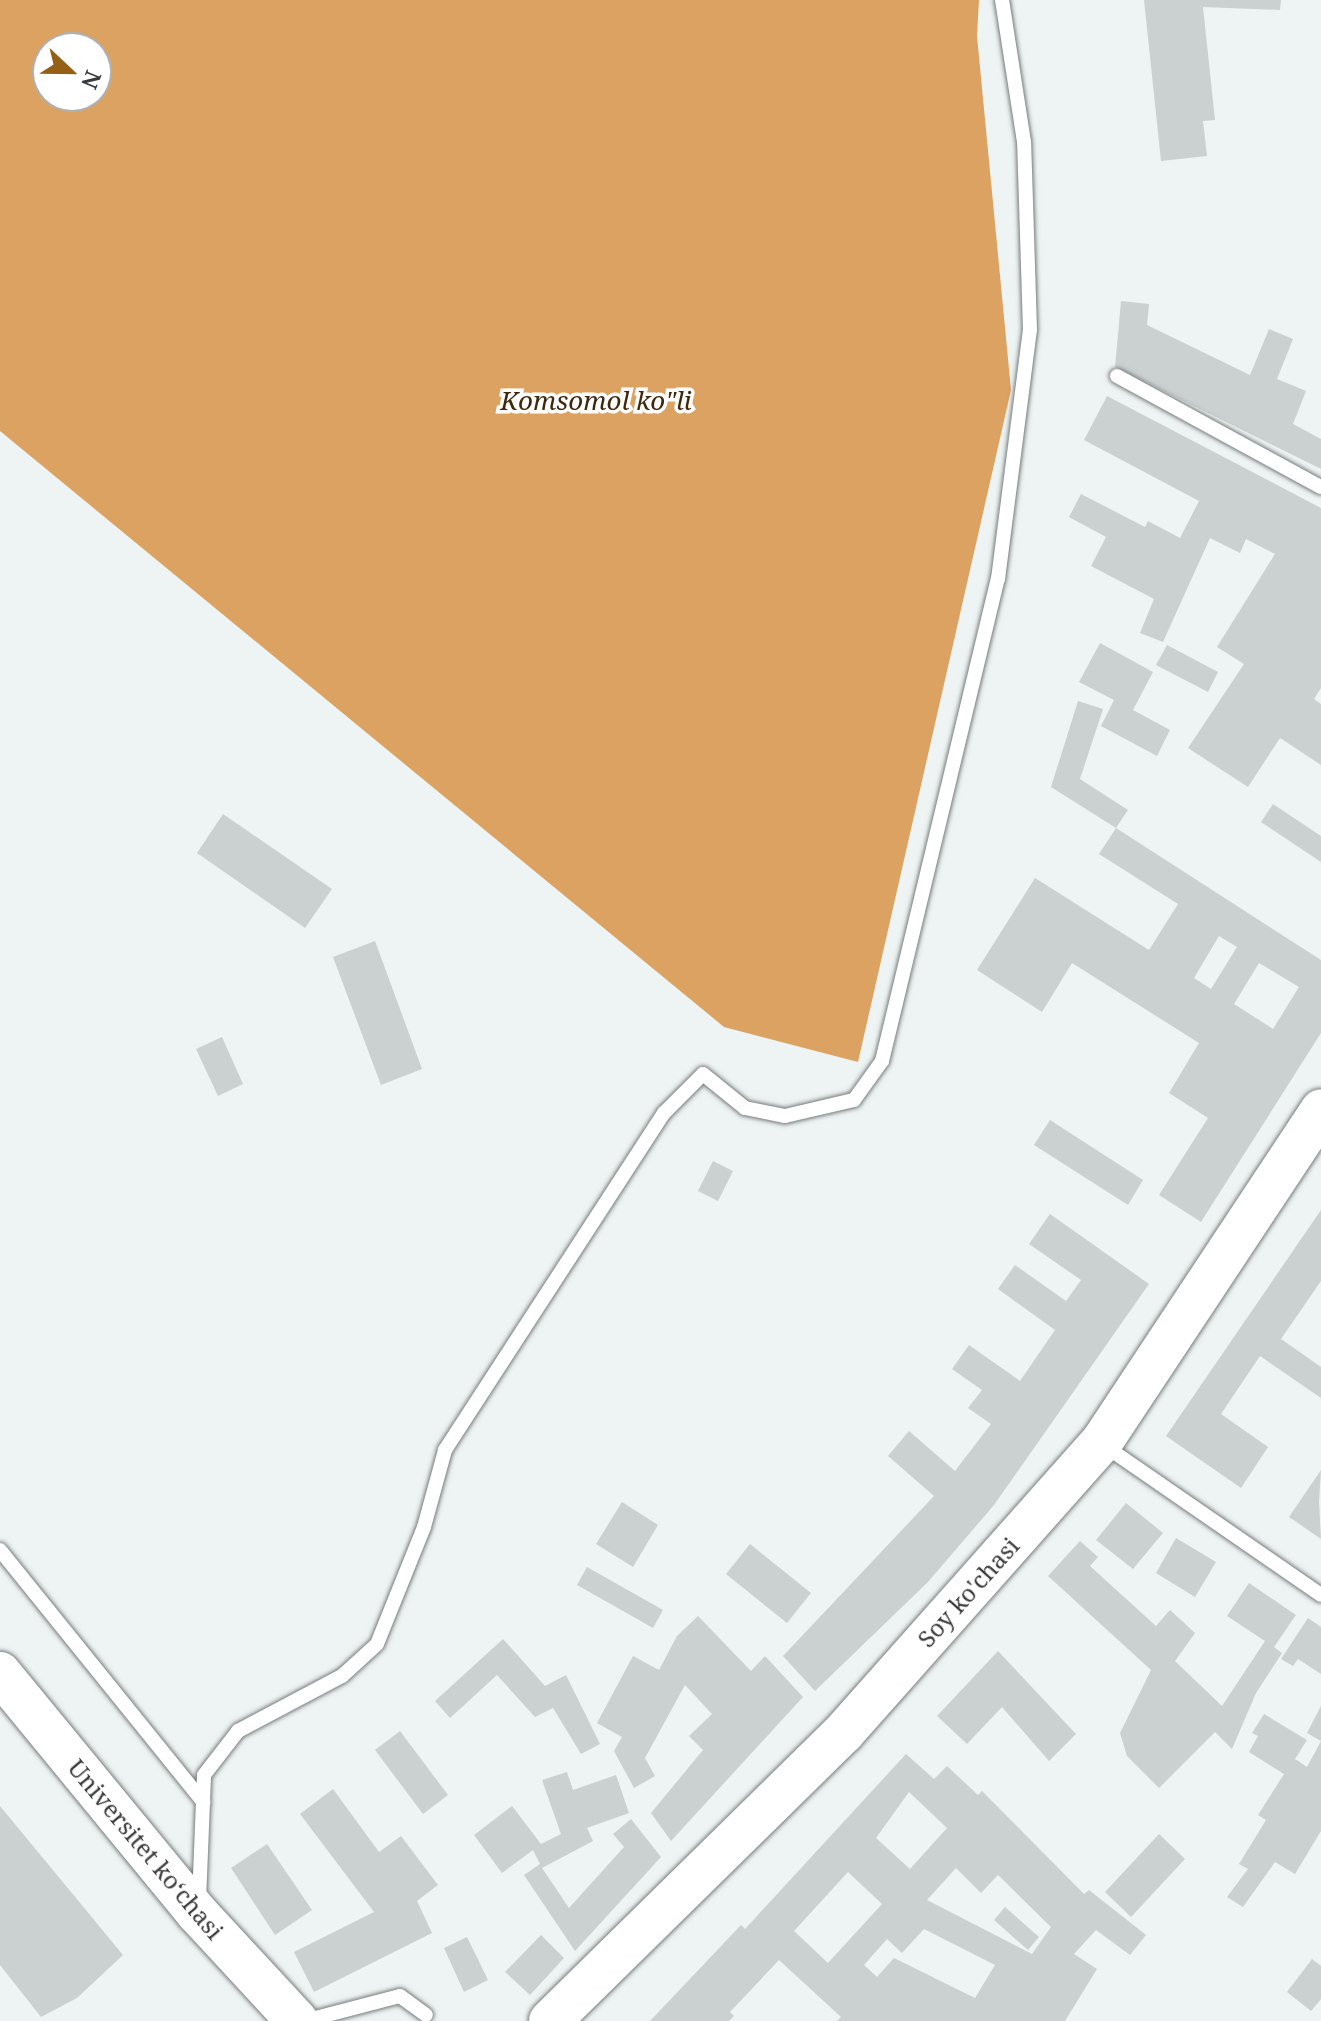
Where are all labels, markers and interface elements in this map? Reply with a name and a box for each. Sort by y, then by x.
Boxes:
north arrow [32,32,112,112]
text: N [75,67,110,94]
water label: Komsomol ko"li [500,385,692,417]
street label: Soy ko'chasi [911,1531,1025,1653]
street label: Universitet kо‘chasi [62,1753,230,1945]

